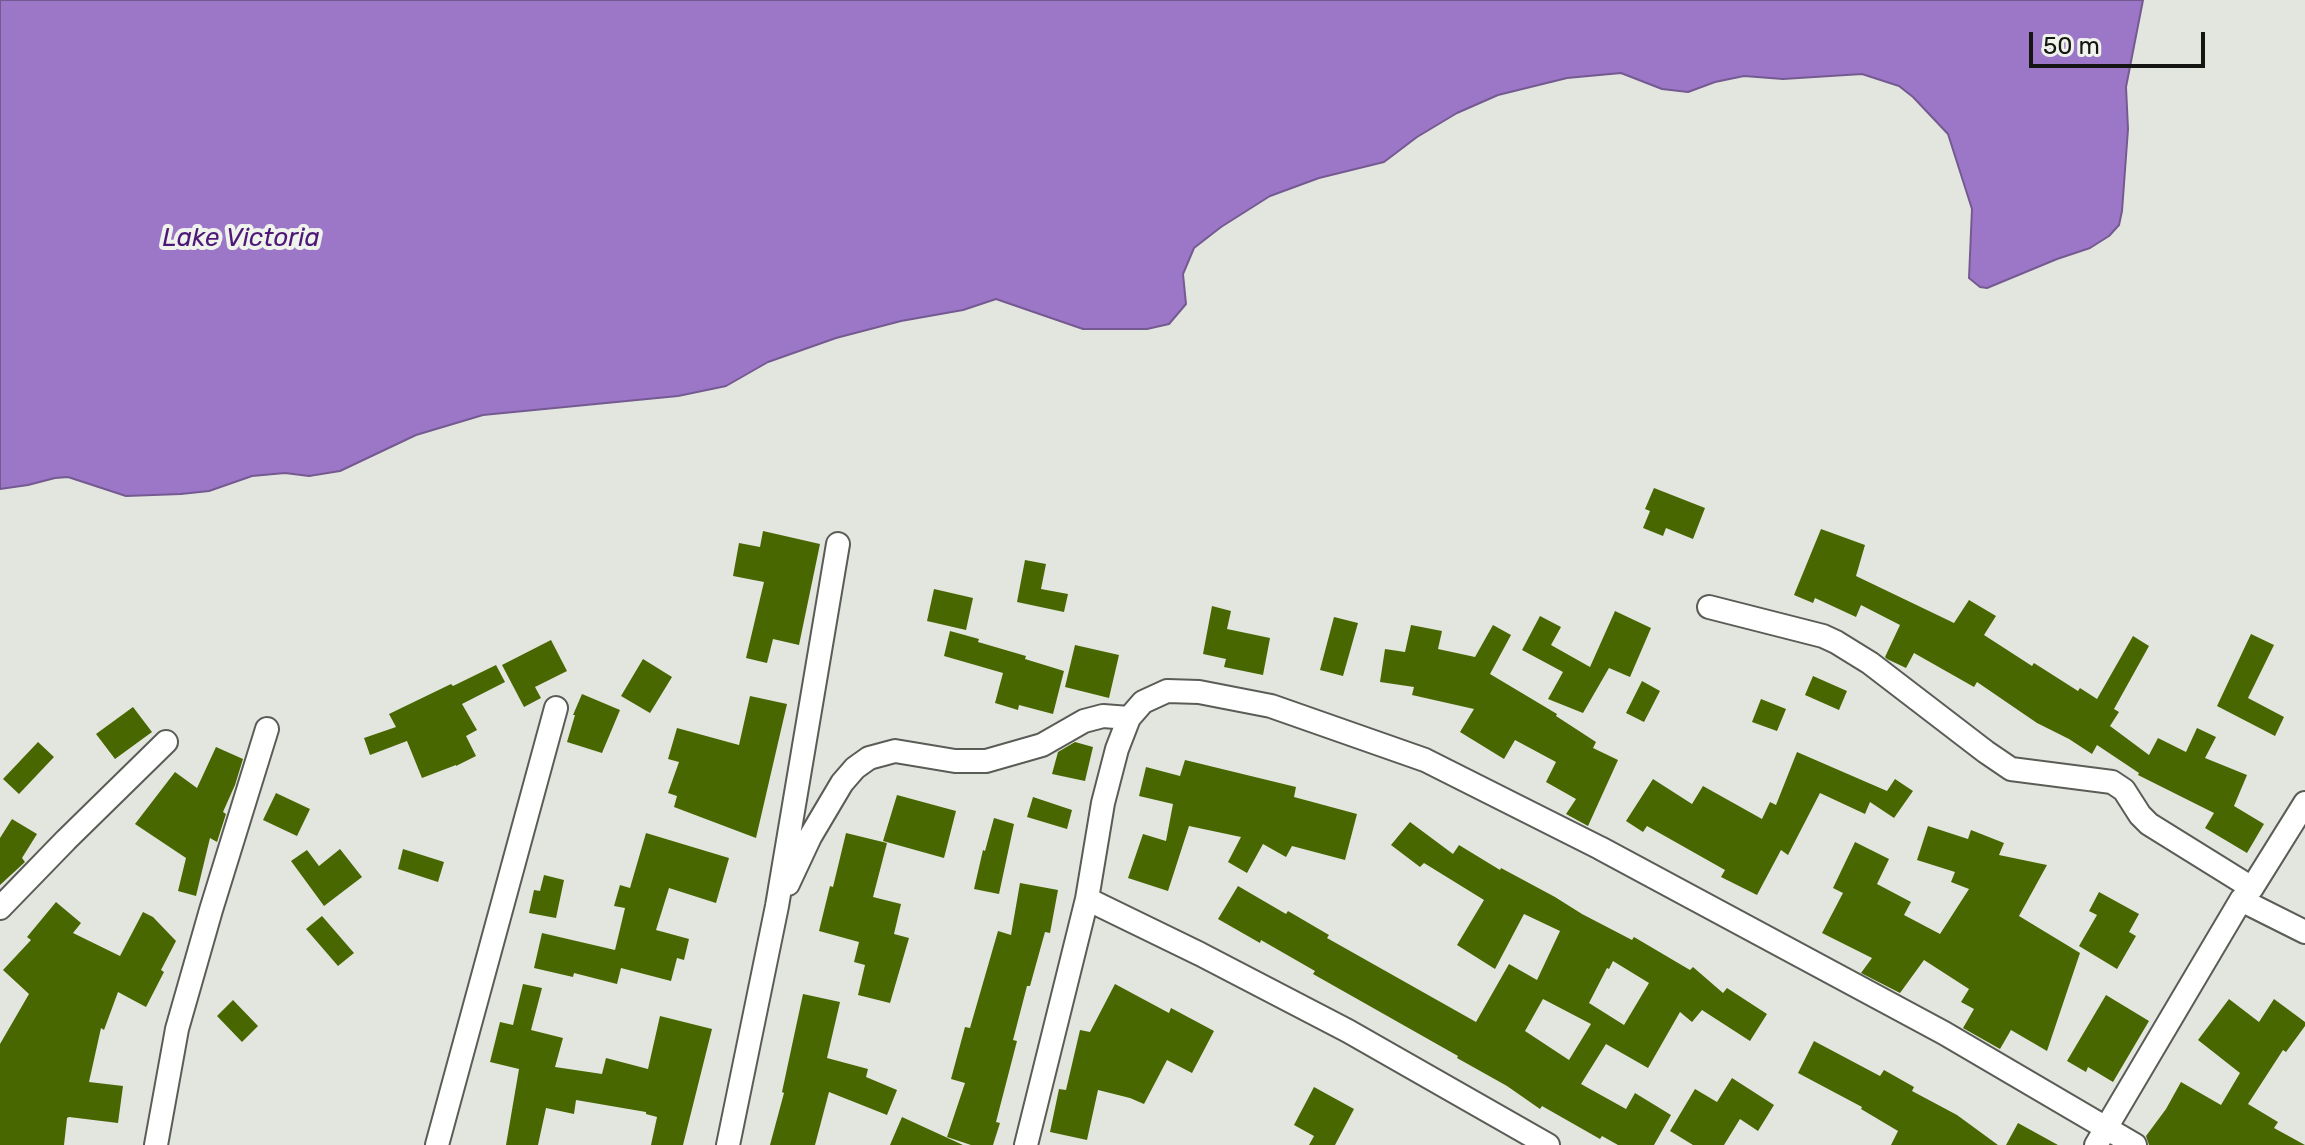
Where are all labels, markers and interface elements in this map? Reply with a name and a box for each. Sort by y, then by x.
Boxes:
scale bar [2033,16,2209,66]
text: 50 m [2043,32,2100,60]
water label: Lake Victoria [162,222,320,254]

